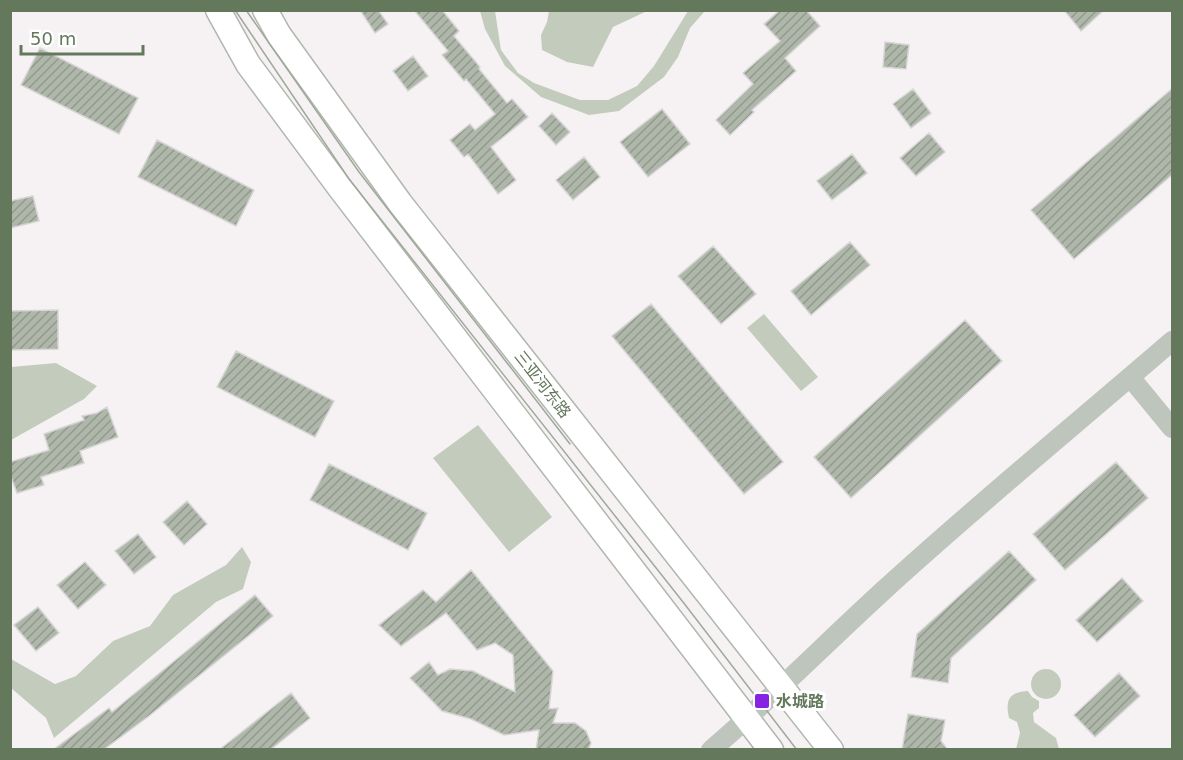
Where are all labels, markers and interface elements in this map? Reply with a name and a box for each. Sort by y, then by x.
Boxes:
scale bar [21,18,142,56]
text: 50 m [30,28,76,49]
street label: 三亚河东路 [510,347,575,422]
marker: 水城路 [753,692,771,710]
place label: 水城路 [776,692,824,711]

